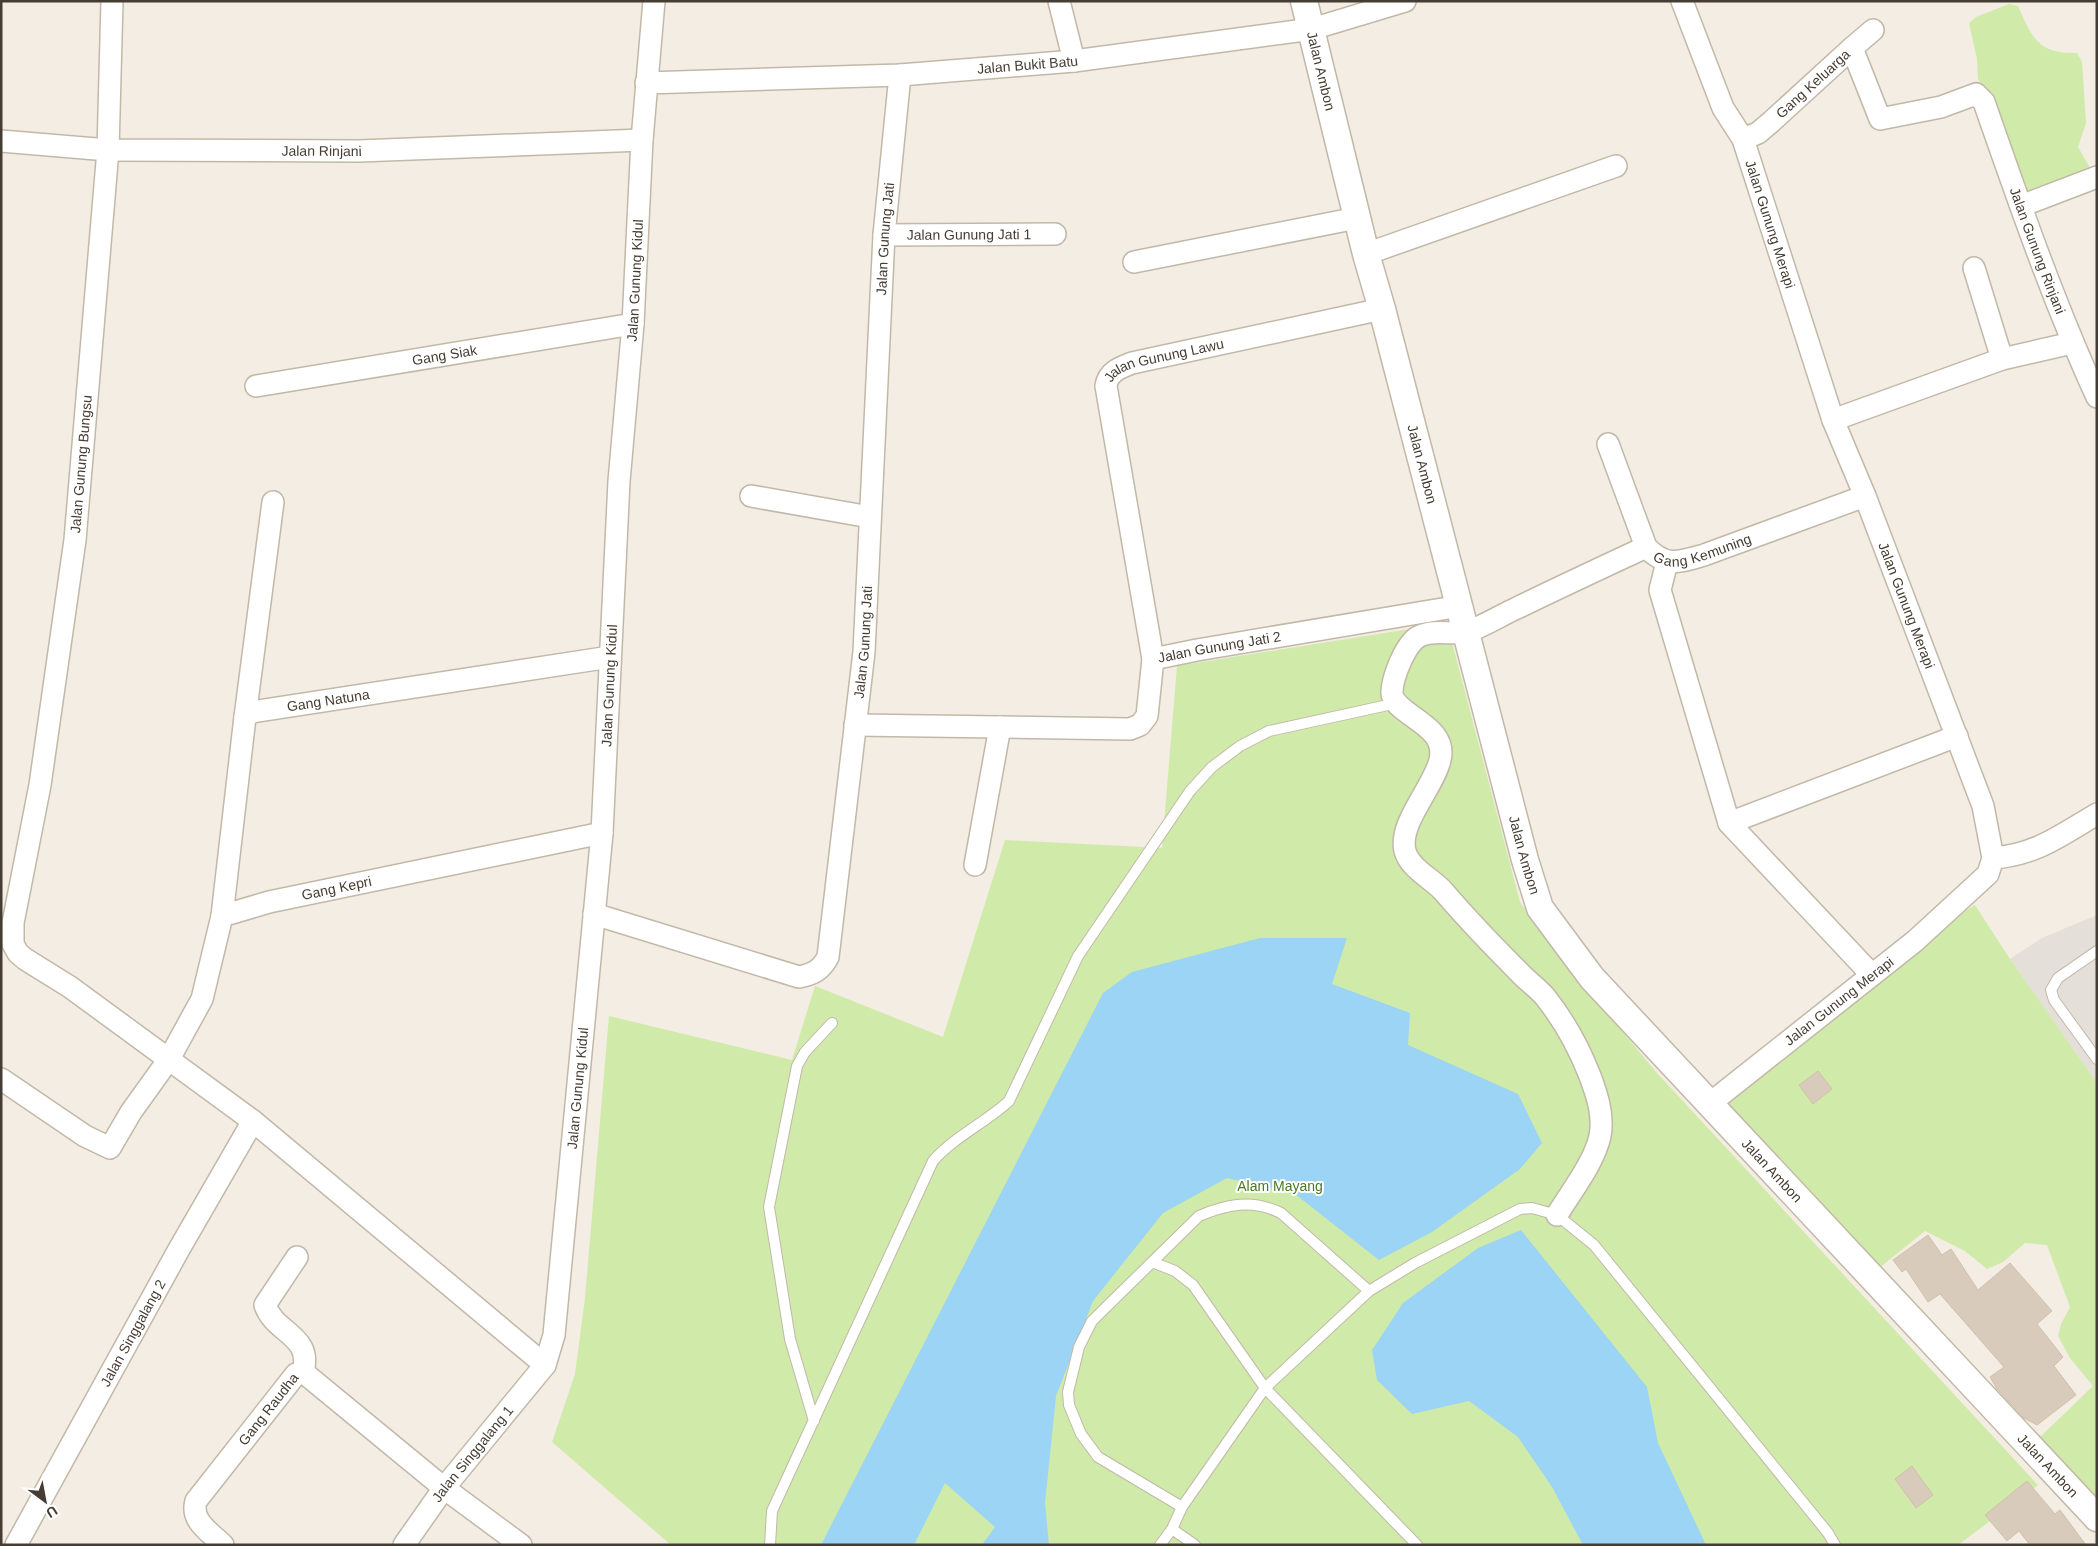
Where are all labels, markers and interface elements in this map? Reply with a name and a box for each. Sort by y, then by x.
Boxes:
street label: Jalan Ambon [1304,30,1339,112]
street label: Gang Keluarga [1773,46,1853,121]
street label: Jalan Bukit Batu [976,53,1079,77]
street label: Jalan Rinjani [281,143,362,159]
street label: Jalan Gunung Merapi [1742,158,1798,291]
street label: Jalan Gunung Jati [873,182,897,296]
street label: Jalan Gunung Rinjani [2007,185,2069,316]
street label: Jalan Gunung Kidul [623,219,646,342]
street label: Jalan Gunung Jati 1 [907,226,1032,243]
street label: Jalan Gunung Lawu [1100,335,1225,385]
street label: Gang Siak [411,342,479,368]
street label: Jalan Gunung Bungsu [67,394,95,534]
street label: Jalan Ambon [1404,423,1440,505]
street label: Gang Kemuning [1651,530,1753,570]
street label: Jalan Gunung Merapi [1875,540,1938,671]
street label: Jalan Gunung Jati [851,586,875,699]
street label: Jalan Gunung Kidul [598,624,620,747]
street label: Jalan Gunung Jati 2 [1156,628,1282,666]
street label: Gang Natuna [286,686,371,715]
street label: Jalan Ambon [1506,814,1543,896]
street label: Gang Kepri [300,873,373,903]
street label: Jalan Gunung Merapi [1781,953,1897,1049]
street label: Jalan Gunung Kidul [564,1027,591,1150]
street label: Jalan Ambon [1738,1135,1805,1206]
park label: Alam Mayang [1237,1178,1323,1194]
street label: Jalan Singgalang 2 [97,1277,169,1389]
street label: Gang Raudha [235,1370,302,1448]
street label: Jalan Singgalang 1 [429,1402,516,1505]
street label: Jalan Ambon [2014,1430,2081,1501]
north arrow [20,1476,70,1526]
text: U [43,1503,60,1521]

